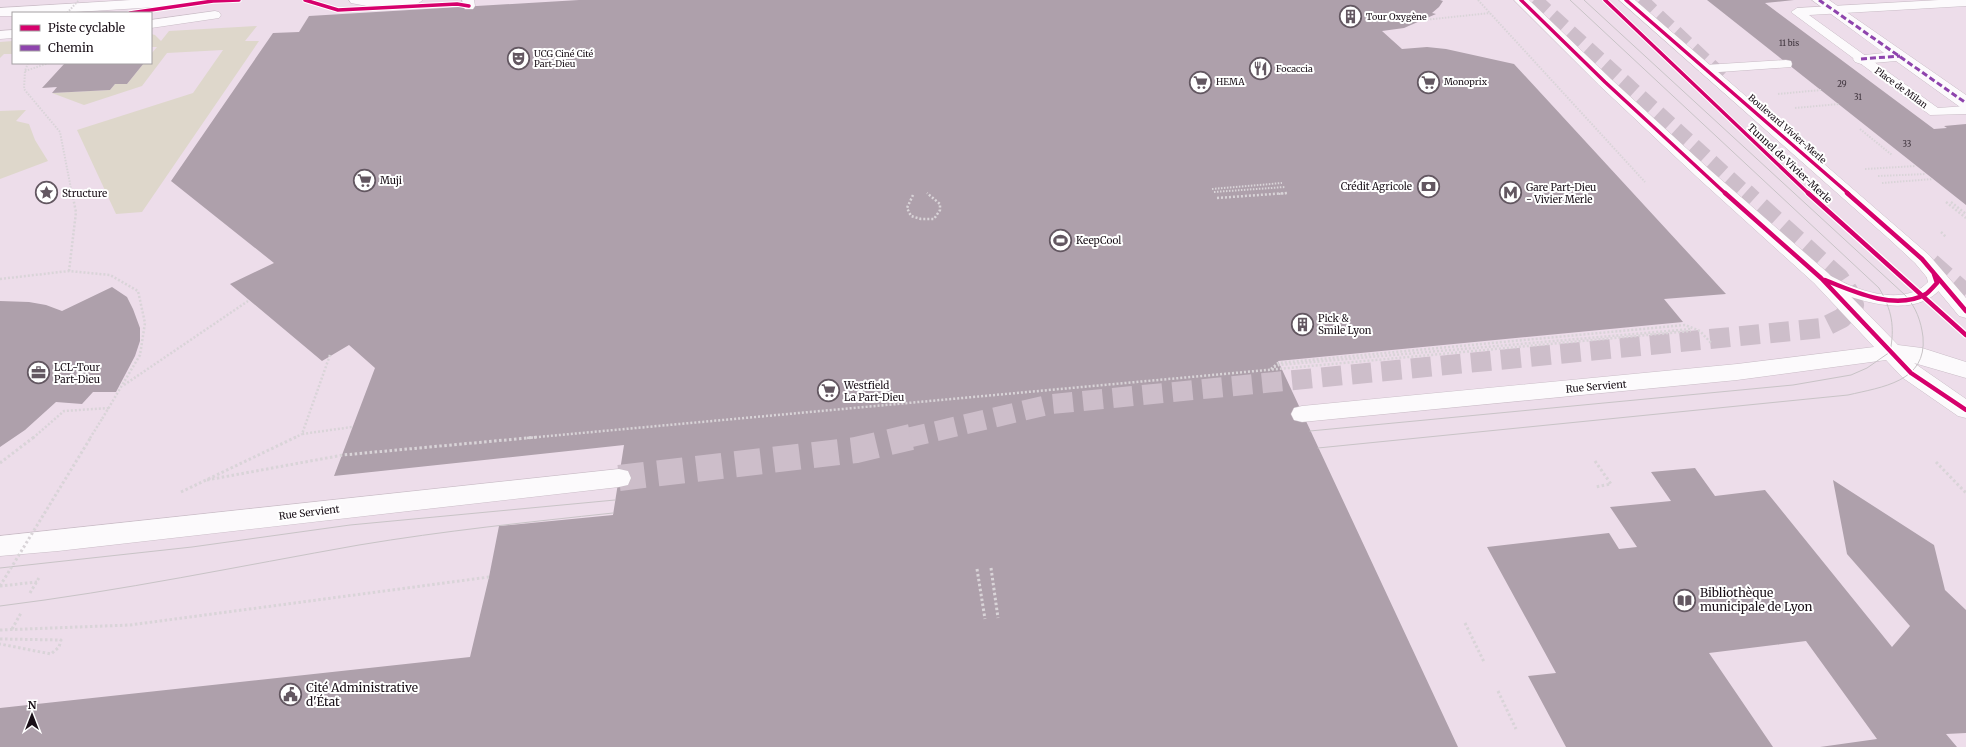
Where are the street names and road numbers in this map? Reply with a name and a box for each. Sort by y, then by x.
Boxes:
street label: Place de Milan [1873,65,1930,110]
street label: Boulevard Vivier-Merle [1746,92,1829,166]
street label: Tunnel de Vivier-Merle [1745,121,1835,206]
street label: Rue Servient [1565,377,1627,396]
street label: Rue Servient [278,502,340,523]

